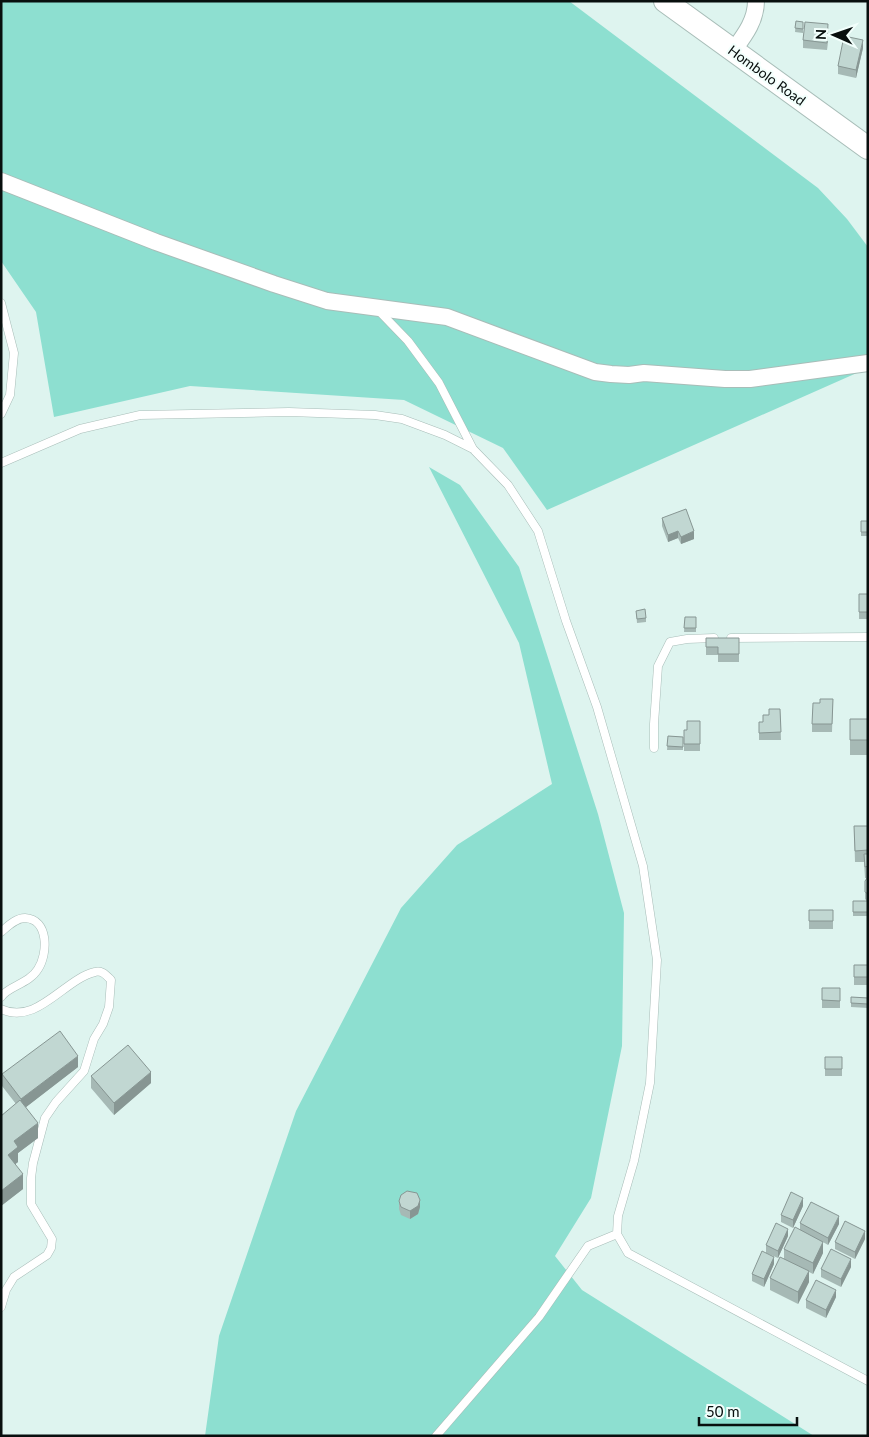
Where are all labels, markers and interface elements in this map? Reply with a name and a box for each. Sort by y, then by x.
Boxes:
north arrow [809,10,859,60]
text: N [812,29,829,40]
street label: Hombolo Road [725,41,809,109]
scale bar [699,1394,796,1426]
text: 50 m [706,1402,740,1420]

